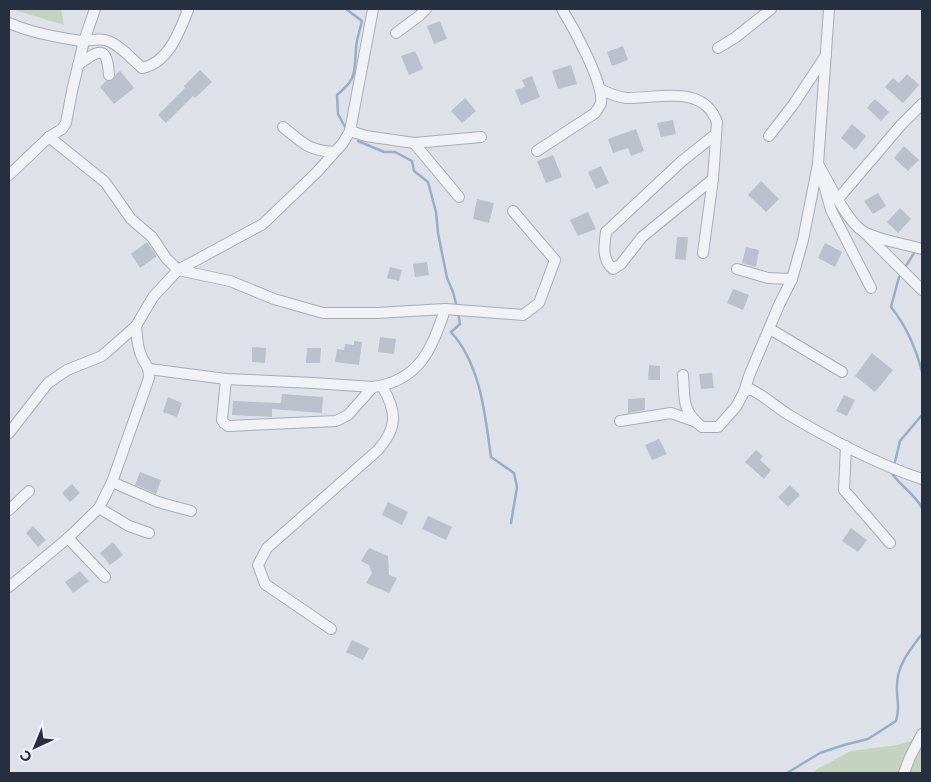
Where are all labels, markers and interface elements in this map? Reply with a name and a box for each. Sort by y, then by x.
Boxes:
north arrow [10,722,60,772]
text: С [16,746,36,766]

